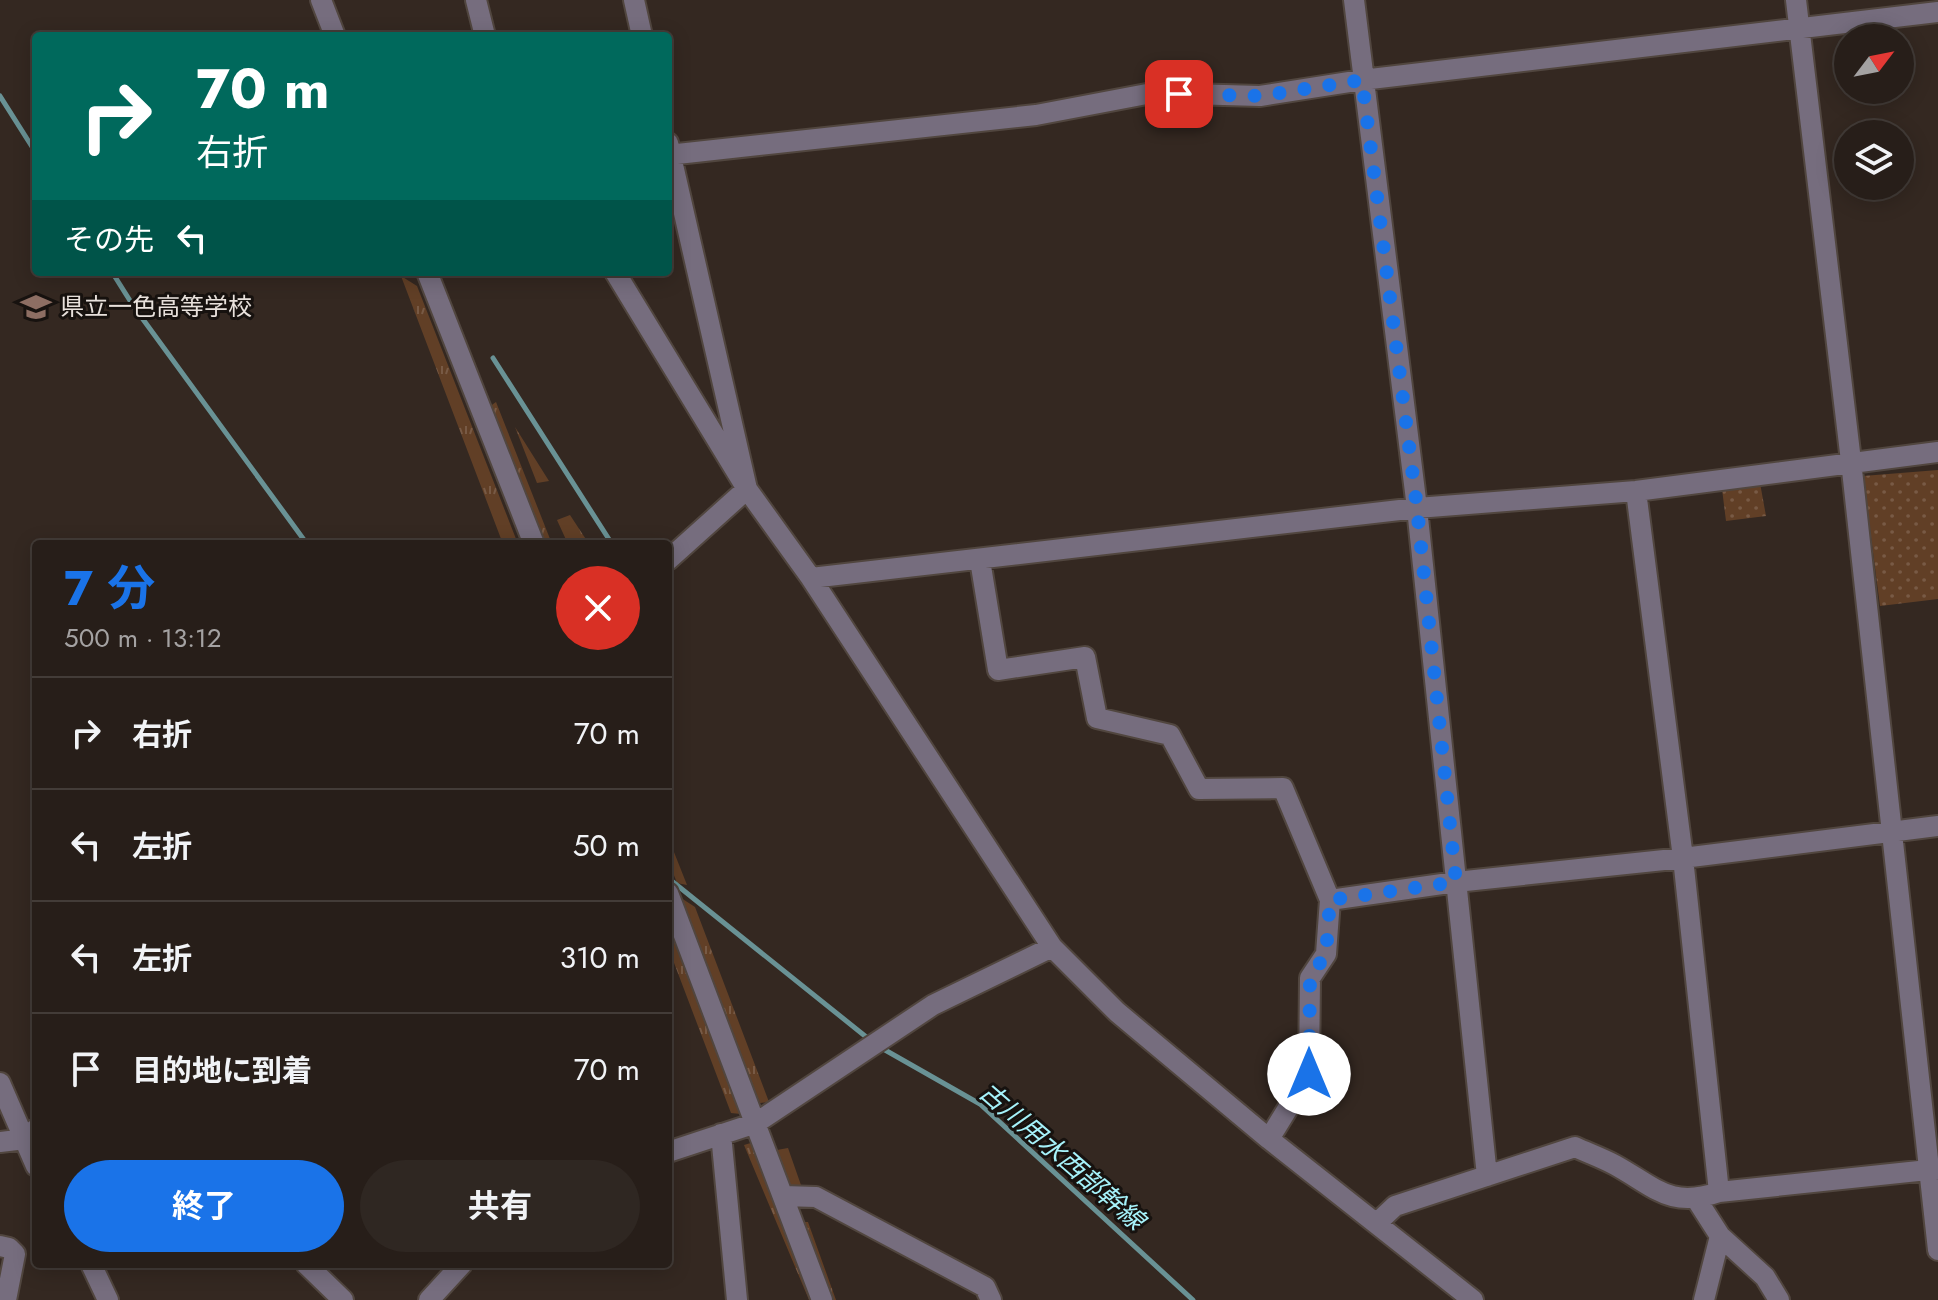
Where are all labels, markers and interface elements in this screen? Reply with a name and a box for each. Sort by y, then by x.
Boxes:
north arrow [1834,24,1914,104]
map controls [1834,24,1914,200]
text: 70 m [196,48,330,129]
pin [1145,60,1213,128]
icon: right [64,64,168,168]
icon: arrive [1157,72,1201,116]
button: layers [1834,120,1914,200]
text: 右折 [196,126,268,178]
icon: left [170,216,214,260]
text: その先 [64,218,154,261]
place label: 県立一色高等学校 [60,289,252,324]
school or university icon: 県立一色高等学校 [19,290,53,324]
text: 7 分 [64,554,155,623]
button: close [556,566,640,650]
text: 500 m · 13:12 [64,619,222,657]
icon: right [64,711,108,755]
text: 70 m [574,712,640,755]
text: 右折 [132,713,192,756]
icon: left [64,823,108,867]
text: 50 m [573,824,640,867]
text: 左折 [132,825,192,868]
icon: left [64,935,108,979]
text: 310 m [560,936,640,979]
text: 左折 [132,937,192,980]
position arrow [1267,1032,1351,1116]
icon: arrive [64,1047,108,1091]
text: 70 m [574,1048,640,1091]
text: 目的地に到着 [132,1049,312,1092]
water label: 古川用水西部幹線 [971,1073,1155,1241]
button: 終了 [64,1160,344,1252]
button: 共有 [360,1160,640,1252]

